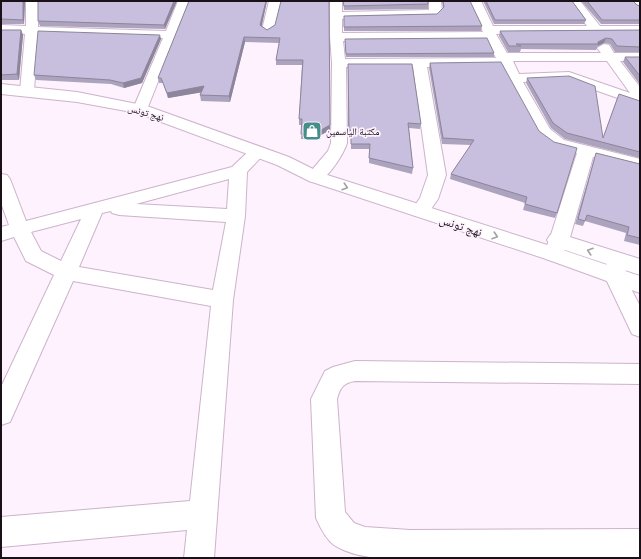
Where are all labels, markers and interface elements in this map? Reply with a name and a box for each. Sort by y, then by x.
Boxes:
street label: نهج تونس [126,100,166,124]
shop icon: مكتبة الياسمين [301,120,323,142]
place label: مكتبة الياسمين [326,124,380,138]
one-way arrow [341,182,348,190]
street label: نهج تونس [438,211,484,239]
one-way arrow [492,231,499,239]
one-way arrow [586,247,593,256]

